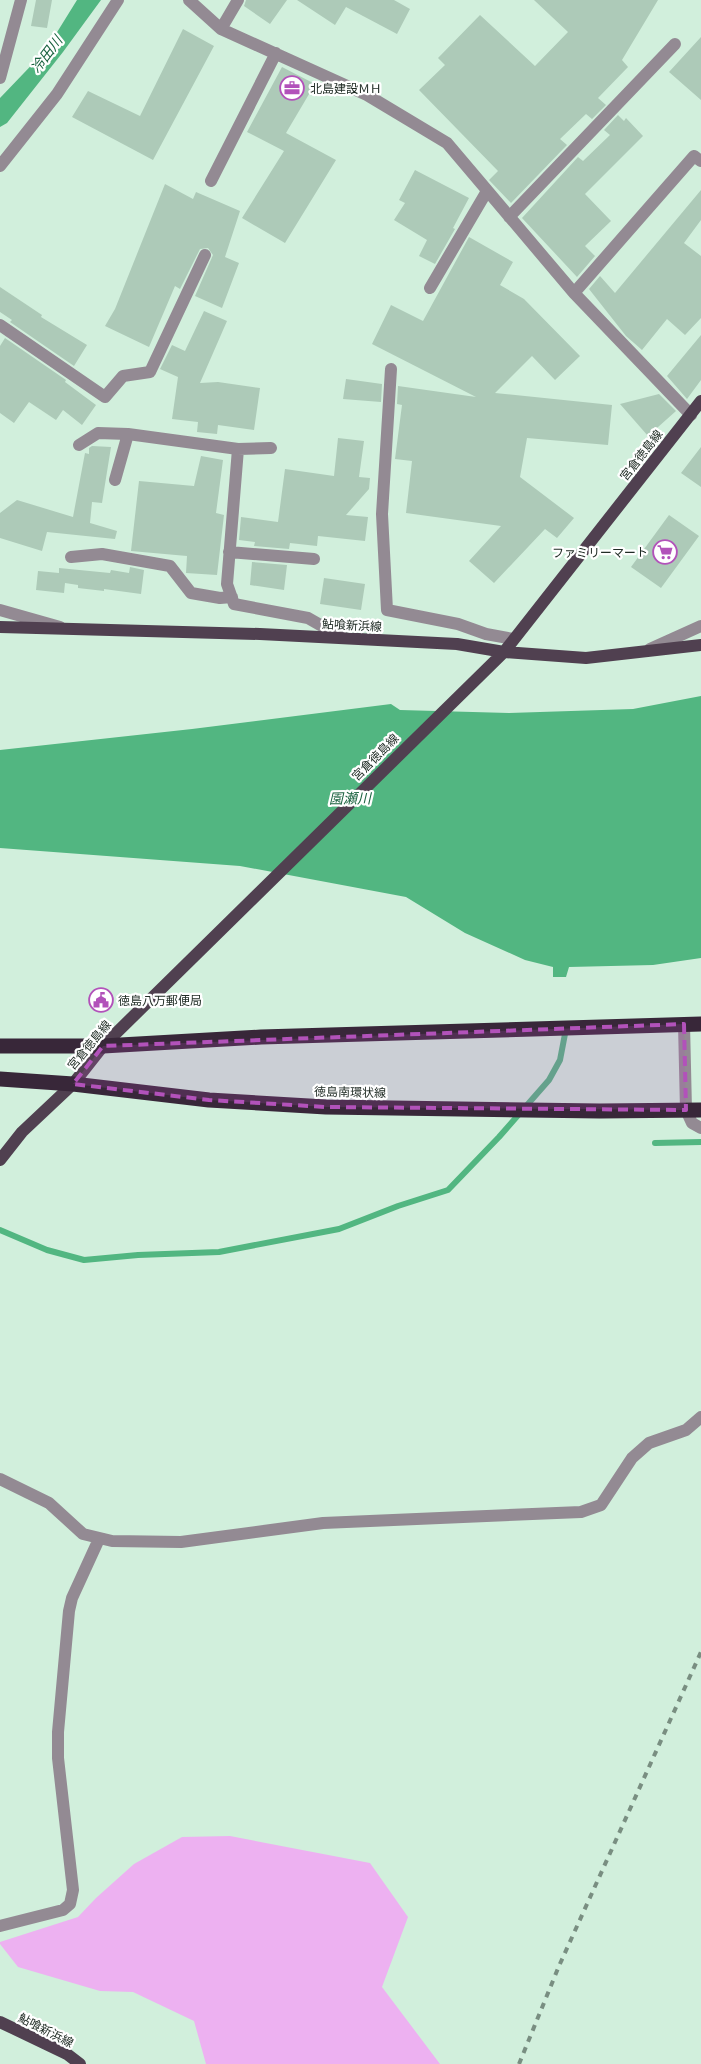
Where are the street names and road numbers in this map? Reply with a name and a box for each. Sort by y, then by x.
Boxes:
street label: 宮倉徳島線 [616,426,666,484]
street label: 鮎喰新浜線 [322,615,382,635]
street label: 宮倉徳島線 [348,730,402,784]
street label: 宮倉徳島線 [63,1017,115,1073]
street label: 徳島南環状線 [314,1083,386,1101]
street label: 鮎喰新浜線 [15,2009,77,2051]

